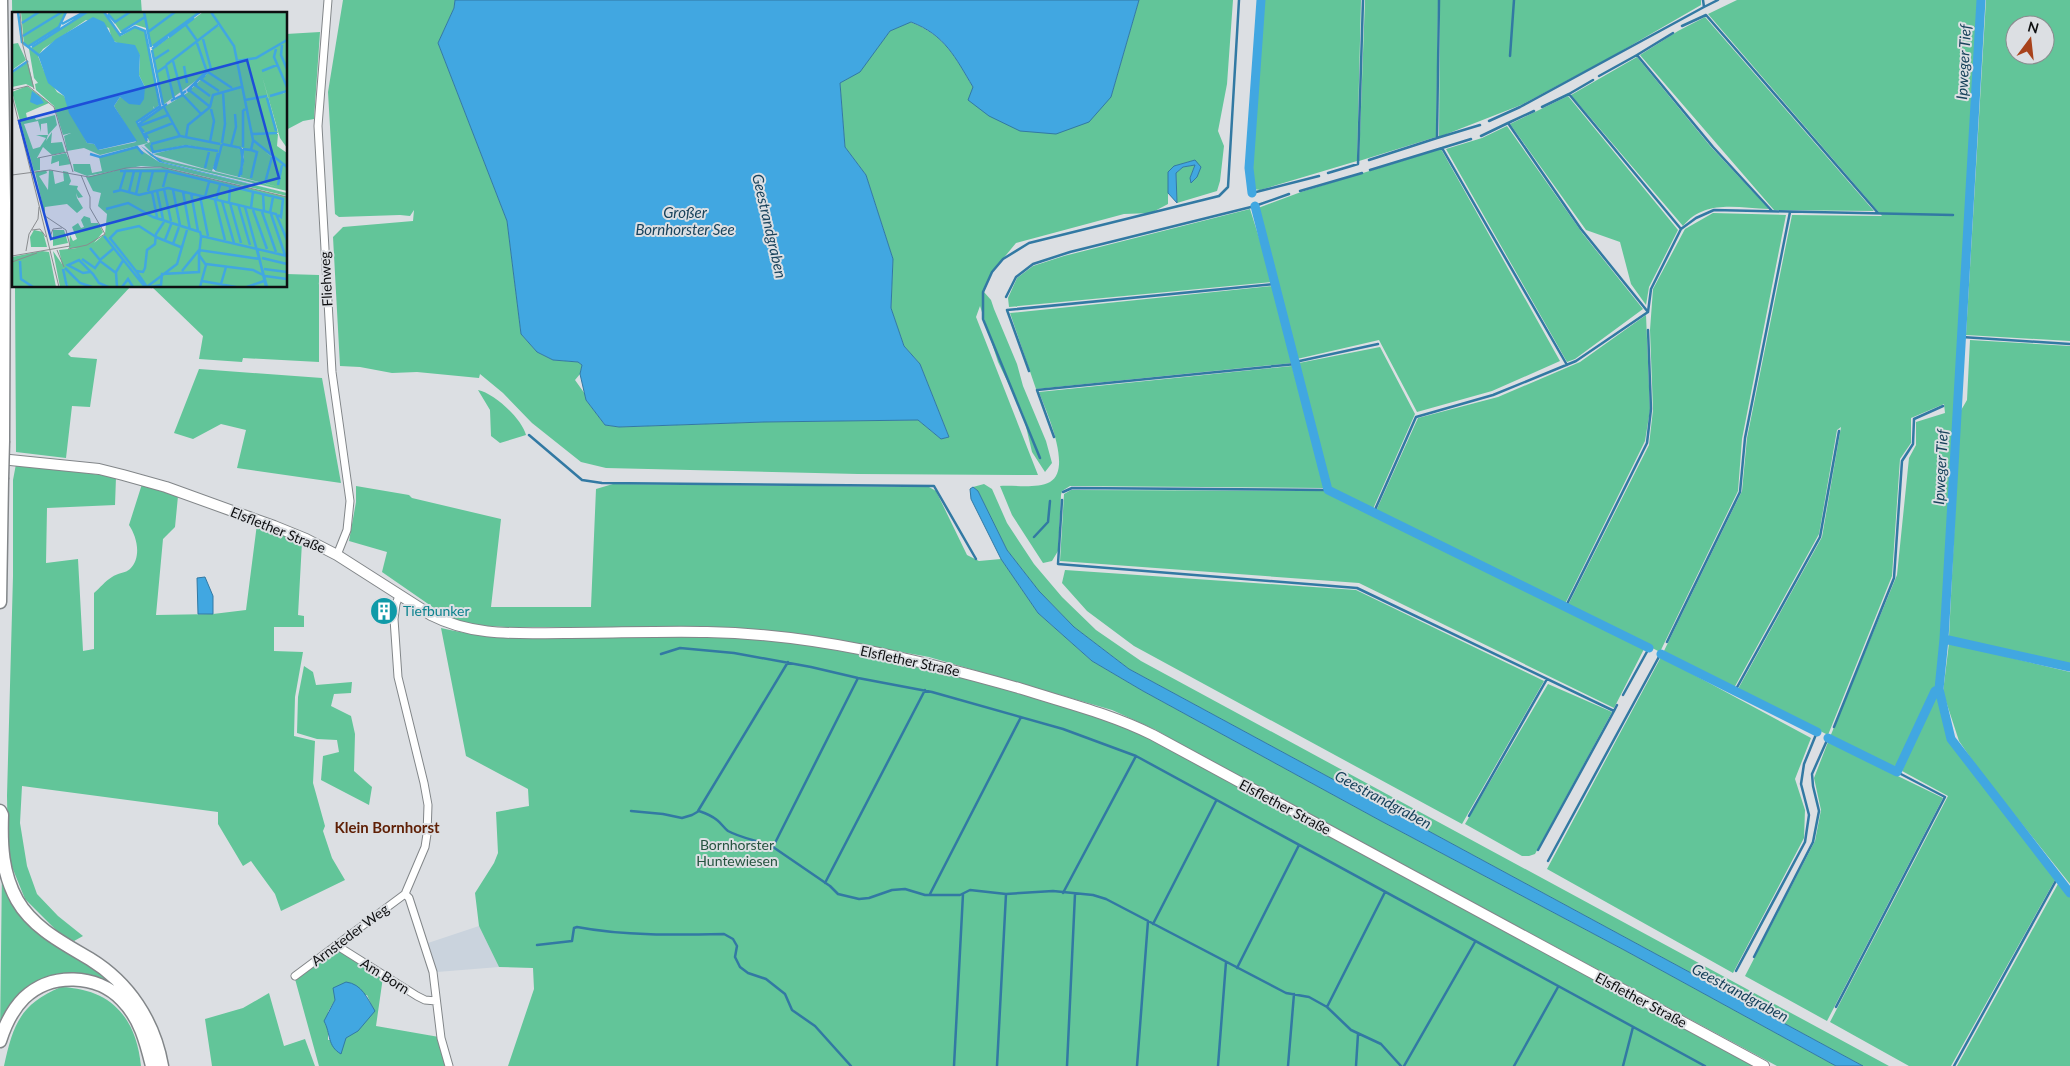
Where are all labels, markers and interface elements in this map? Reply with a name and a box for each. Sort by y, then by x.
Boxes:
inset map [12,12,288,288]
north arrow [2005,15,2055,65]
text: N [2026,17,2041,37]
water label: Ipweger Tief [1952,23,1974,100]
water label: Geestrandgraben [749,172,791,280]
water label: Großer Bornhorster See [635,203,735,238]
street label: Fliehweg [316,251,335,307]
water label: Ipweger Tief [1929,428,1951,505]
street label: Elsflether Straße [228,503,328,556]
building icon: Tiefbunker [369,596,399,626]
place label: Tiefbunker [403,602,470,619]
street label: Elsflether Straße [859,642,961,679]
water label: Geestrandgraben [1332,766,1435,832]
street label: Elsflether Straße [1236,775,1334,838]
district label: Klein Bornhorst [334,818,440,836]
park label: Bornhorster Huntewiesen [696,836,778,869]
street label: Arnsteder Weg [308,900,392,969]
street label: Am Born [358,954,413,997]
water label: Geestrandgraben [1689,959,1792,1025]
street label: Elsflether Straße [1592,968,1690,1031]

